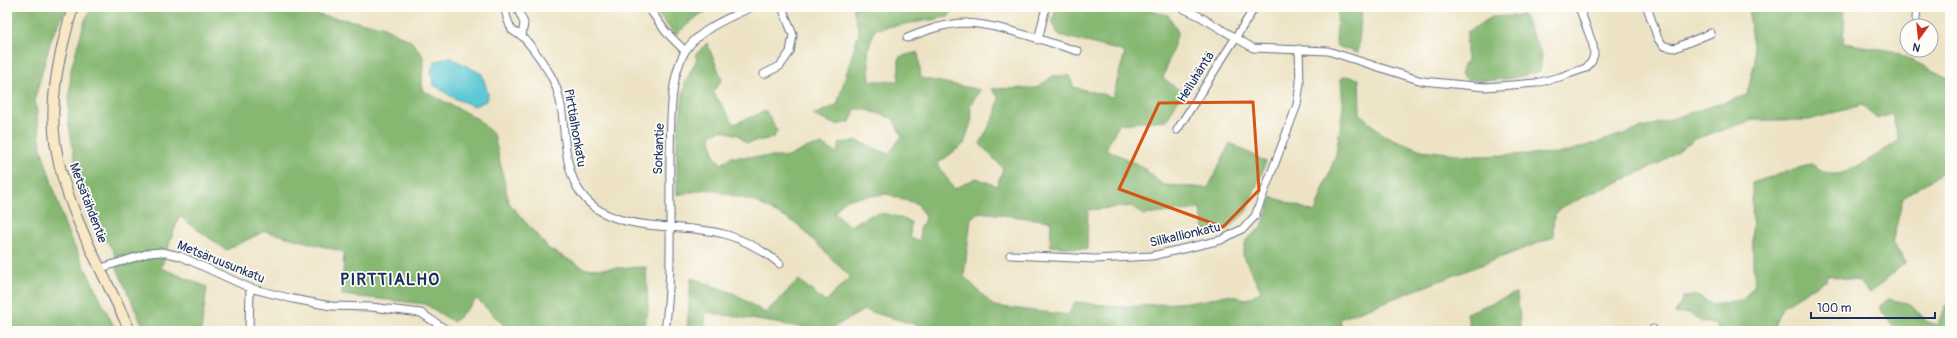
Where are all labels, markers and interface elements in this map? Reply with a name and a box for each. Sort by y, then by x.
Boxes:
north arrow [1899,18,1939,58]
text: N [1911,40,1922,54]
street label: Heiluhäntä [1174,49,1218,105]
street label: Pirttialhonkatu [560,88,590,168]
street label: Sorkantie [650,122,668,175]
street label: Metsätähdentie [65,161,111,246]
street label: Silikallionkatu [1148,219,1222,251]
street label: Metsäruusunkatu [175,237,267,287]
district label: PIRTTIALHO [340,269,440,290]
scale bar [1811,294,1935,320]
text: 100 m [1817,301,1852,316]

